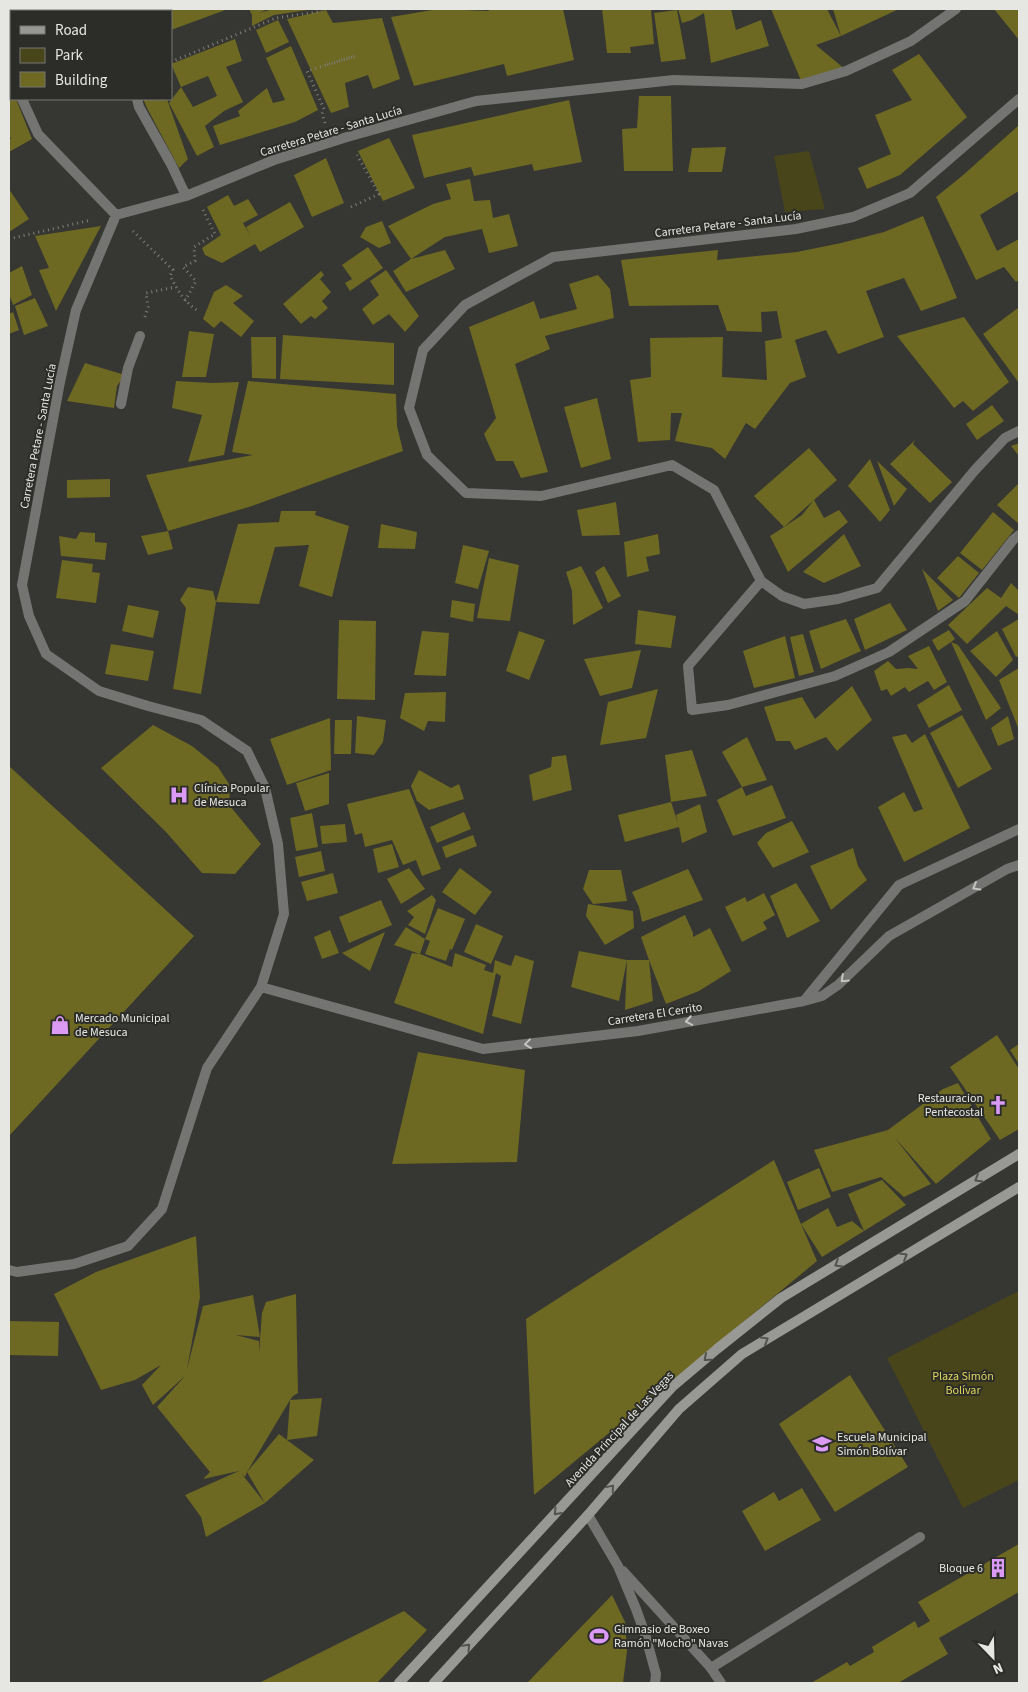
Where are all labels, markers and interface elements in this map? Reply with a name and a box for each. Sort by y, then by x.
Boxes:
legend [10,10,172,100]
text: Road [55,20,87,41]
text: Park [55,45,84,66]
text: Building [55,70,108,91]
street label: Carretera Petare - Santa Lucía [258,102,404,161]
street label: Carretera Petare - Santa Lucía [654,207,802,242]
street label: Carretera Petare - Santa Lucía [16,362,61,510]
place label: Clínica Popular de Mesuca [194,780,270,811]
hospital icon: Clínica Popular de Mesuca [168,784,190,806]
one-way arrow [972,880,981,890]
one-way arrow [840,973,849,982]
street label: Carretera El Cerrito [607,999,704,1030]
place label: Mercado Municipal de Mesuca [75,1010,169,1041]
shop icon: Mercado Municipal de Mesuca [49,1014,71,1036]
one-way arrow [685,1016,694,1026]
one-way arrow [524,1038,532,1049]
place label: Restauracion Pentecostal [918,1090,983,1121]
church icon: Restauracion Pentecostal [987,1094,1009,1116]
one-way arrow [974,1173,983,1183]
one-way arrow [899,1252,908,1262]
one-way arrow [835,1257,844,1267]
one-way arrow [760,1336,769,1346]
one-way arrow [703,1352,712,1361]
street label: Avenida Principal de Las Vegas [561,1368,678,1491]
park label: Plaza Simón Bolívar [932,1368,994,1399]
place label: Escuela Municipal Simón Bolívar [837,1429,927,1460]
school or university icon: Escuela Municipal Simón Bolívar [811,1433,833,1455]
one-way arrow [606,1485,614,1494]
one-way arrow [554,1507,563,1516]
building icon: Bloque 6 [987,1557,1009,1579]
place label: Bloque 6 [939,1560,983,1577]
place label: Gimnasio de Boxeo Ramón "Mocho" Navas [614,1621,729,1652]
sports icon: Gimnasio de Boxeo Ramón "Mocho" Navas [588,1625,610,1647]
north arrow [968,1632,1018,1682]
one-way arrow [461,1644,470,1653]
text: N [989,1657,1006,1679]

